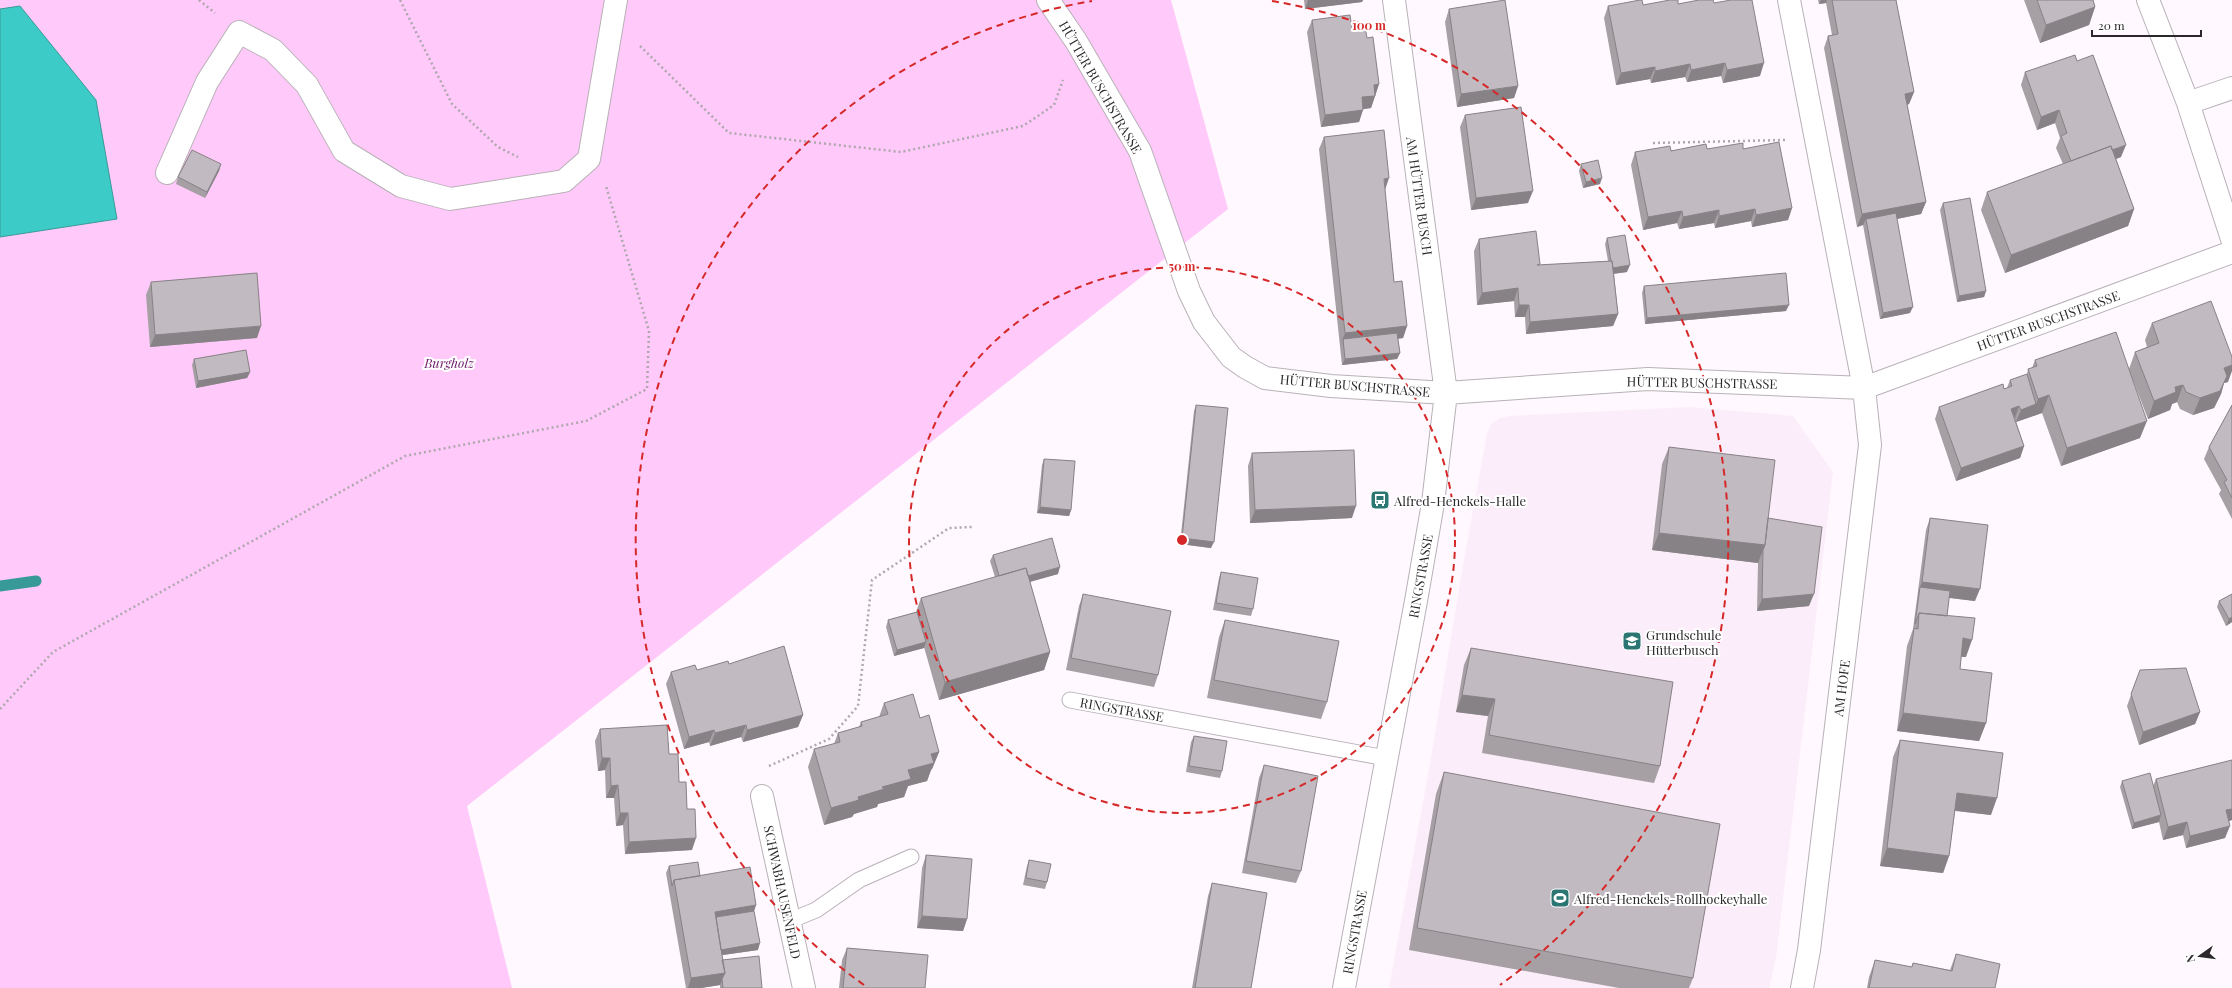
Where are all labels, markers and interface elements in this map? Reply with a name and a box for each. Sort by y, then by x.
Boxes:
scale bar [2092,12,2201,38]
text: 100 m [1352,17,1386,33]
text: 20 m [2098,17,2125,33]
street label: HÜTTER BUSCHSTRASSE [1056,18,1146,157]
street label: AM HÜTTER BUSCH [1403,135,1437,256]
text: 50 m [1169,258,1196,274]
street label: HÜTTER BUSCHSTRASSE [1974,286,2122,354]
park label: Burgholz [423,354,475,371]
street label: HÜTTER BUSCHSTRASSE [1279,370,1431,400]
street label: HÜTTER BUSCHSTRASSE [1627,372,1778,392]
bus stop icon: Alfred-Henckels-Halle [1369,489,1391,511]
place label: Alfred-Henckels-Halle [1393,492,1526,509]
centre of rings [1175,533,1189,547]
street label: RINGSTRASSE [1404,533,1436,619]
place label: Grundschule Hütterbusch [1646,626,1722,658]
school or university icon: Grundschule Hütterbusch [1621,630,1643,652]
street label: AM HOFE [1829,659,1853,718]
street label: RINGSTRASSE [1079,693,1165,725]
street label: SCHWABHAUSENFELD [761,824,805,960]
sports icon: Alfred-Henckels-Rollhockeyhalle [1549,887,1571,909]
street label: RINGSTRASSE [1338,889,1370,975]
place label: Alfred-Henckels-Rollhockeyhalle [1573,890,1768,907]
north arrow [2180,936,2220,976]
text: N [2182,953,2198,964]

